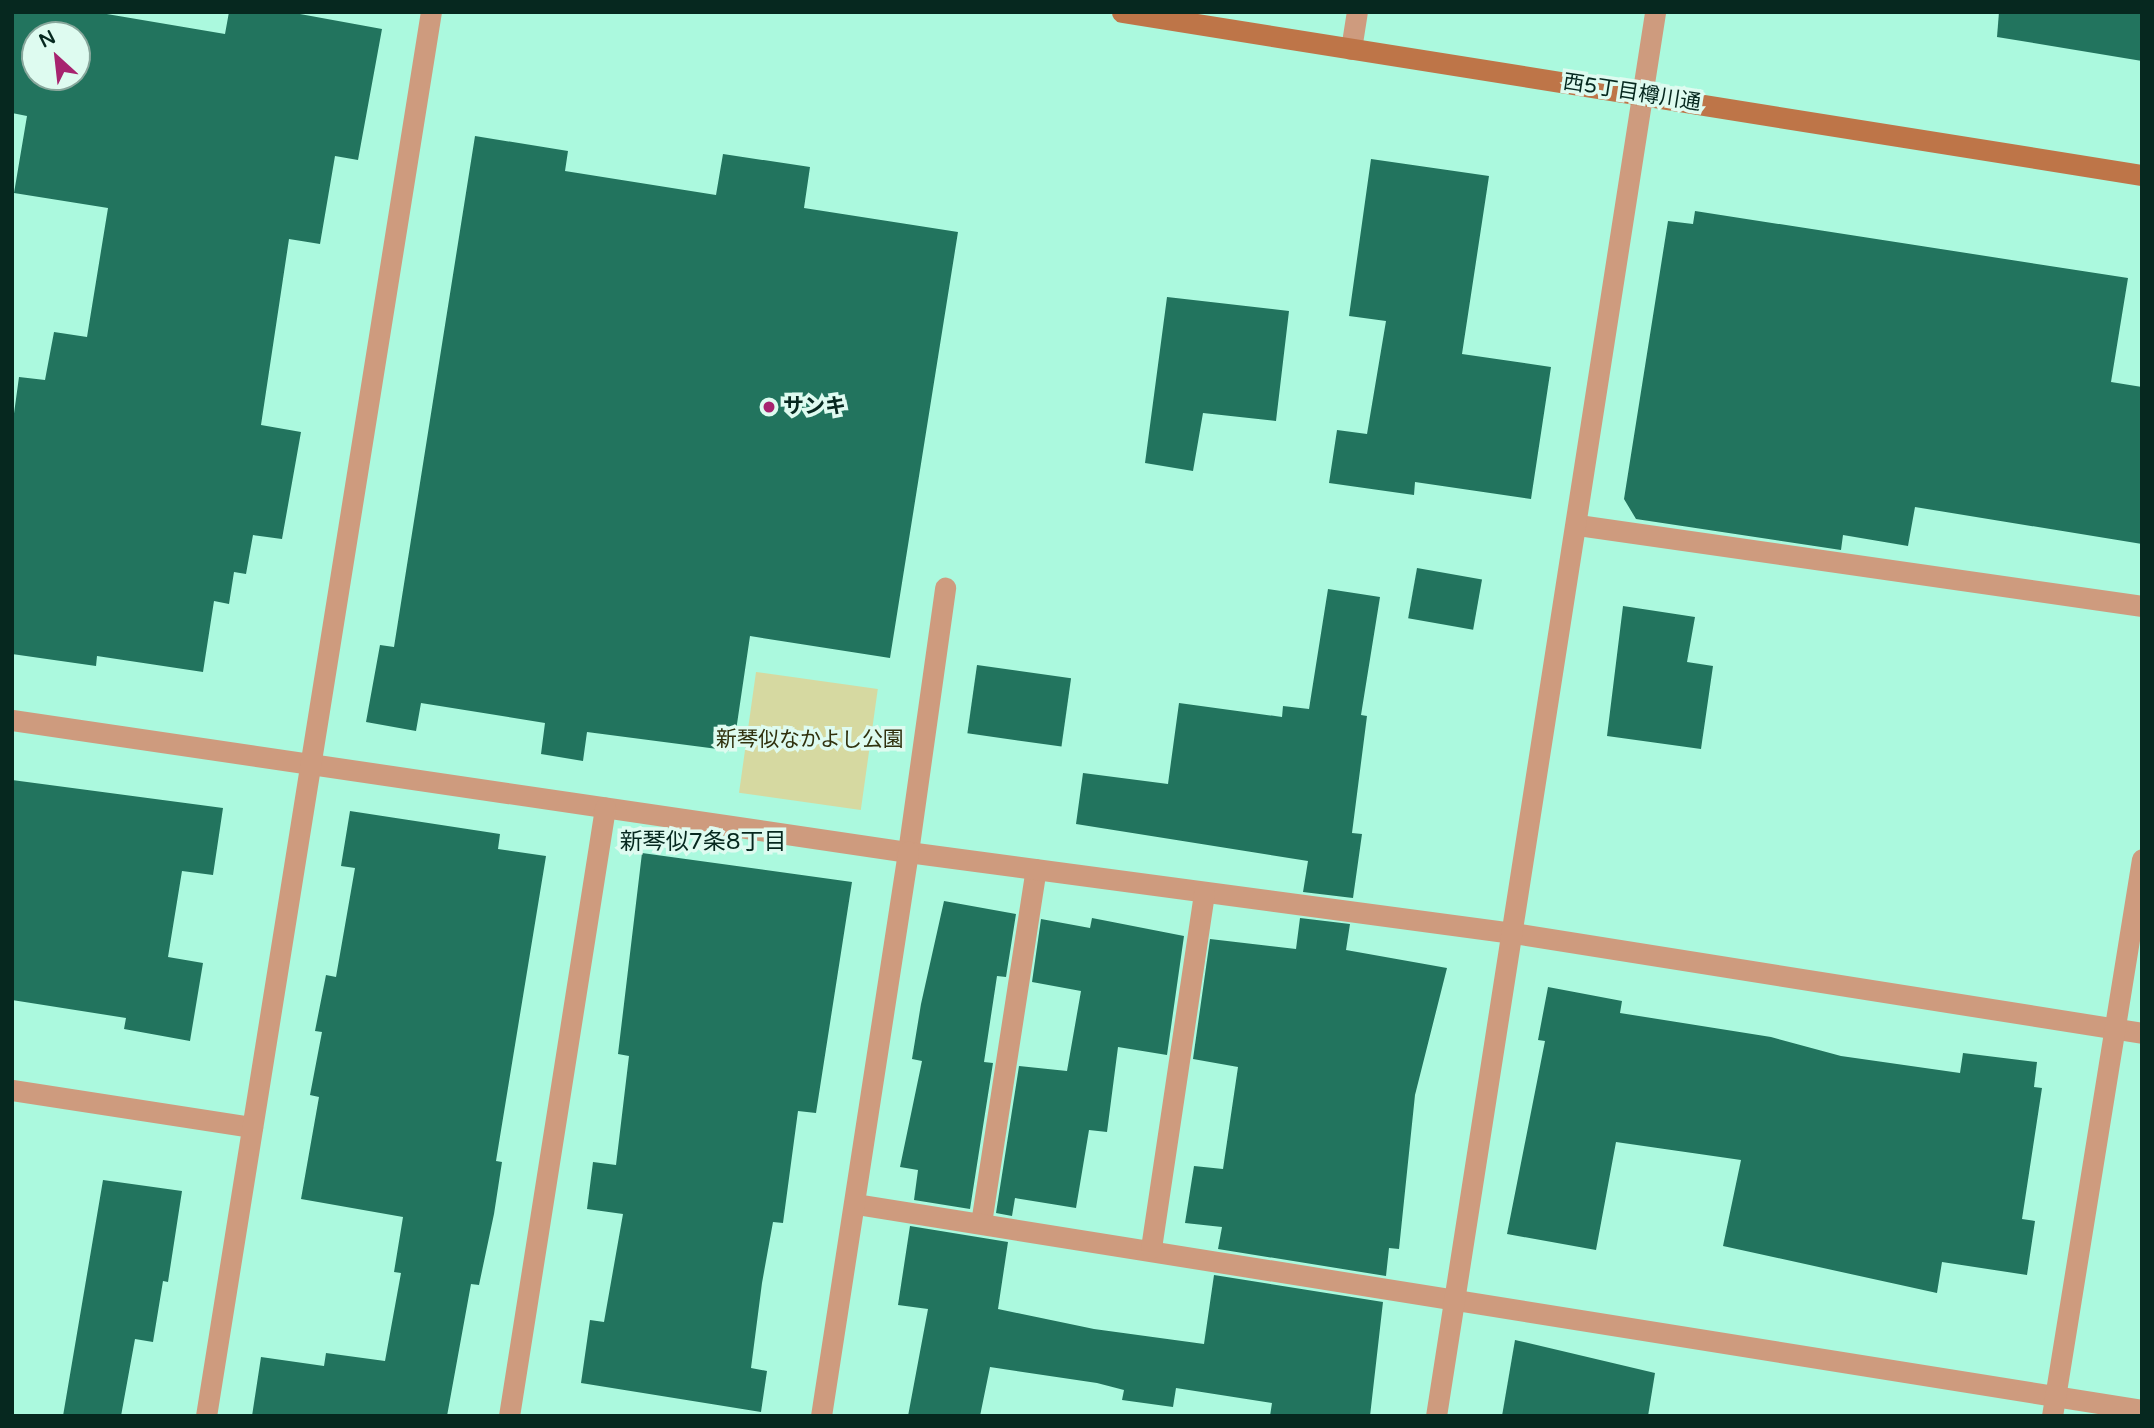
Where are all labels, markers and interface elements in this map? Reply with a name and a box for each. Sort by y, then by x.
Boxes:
north arrow [21,21,91,91]
text: N [36,26,59,52]
street label: 西5丁目樽川通 [1561,70,1703,116]
place label: サンキ [783,394,846,420]
marker: サンキ [761,399,777,415]
park label: 新琴似なかよし公園 [716,727,904,753]
district label: 新琴似7条8丁目 [620,828,786,856]

